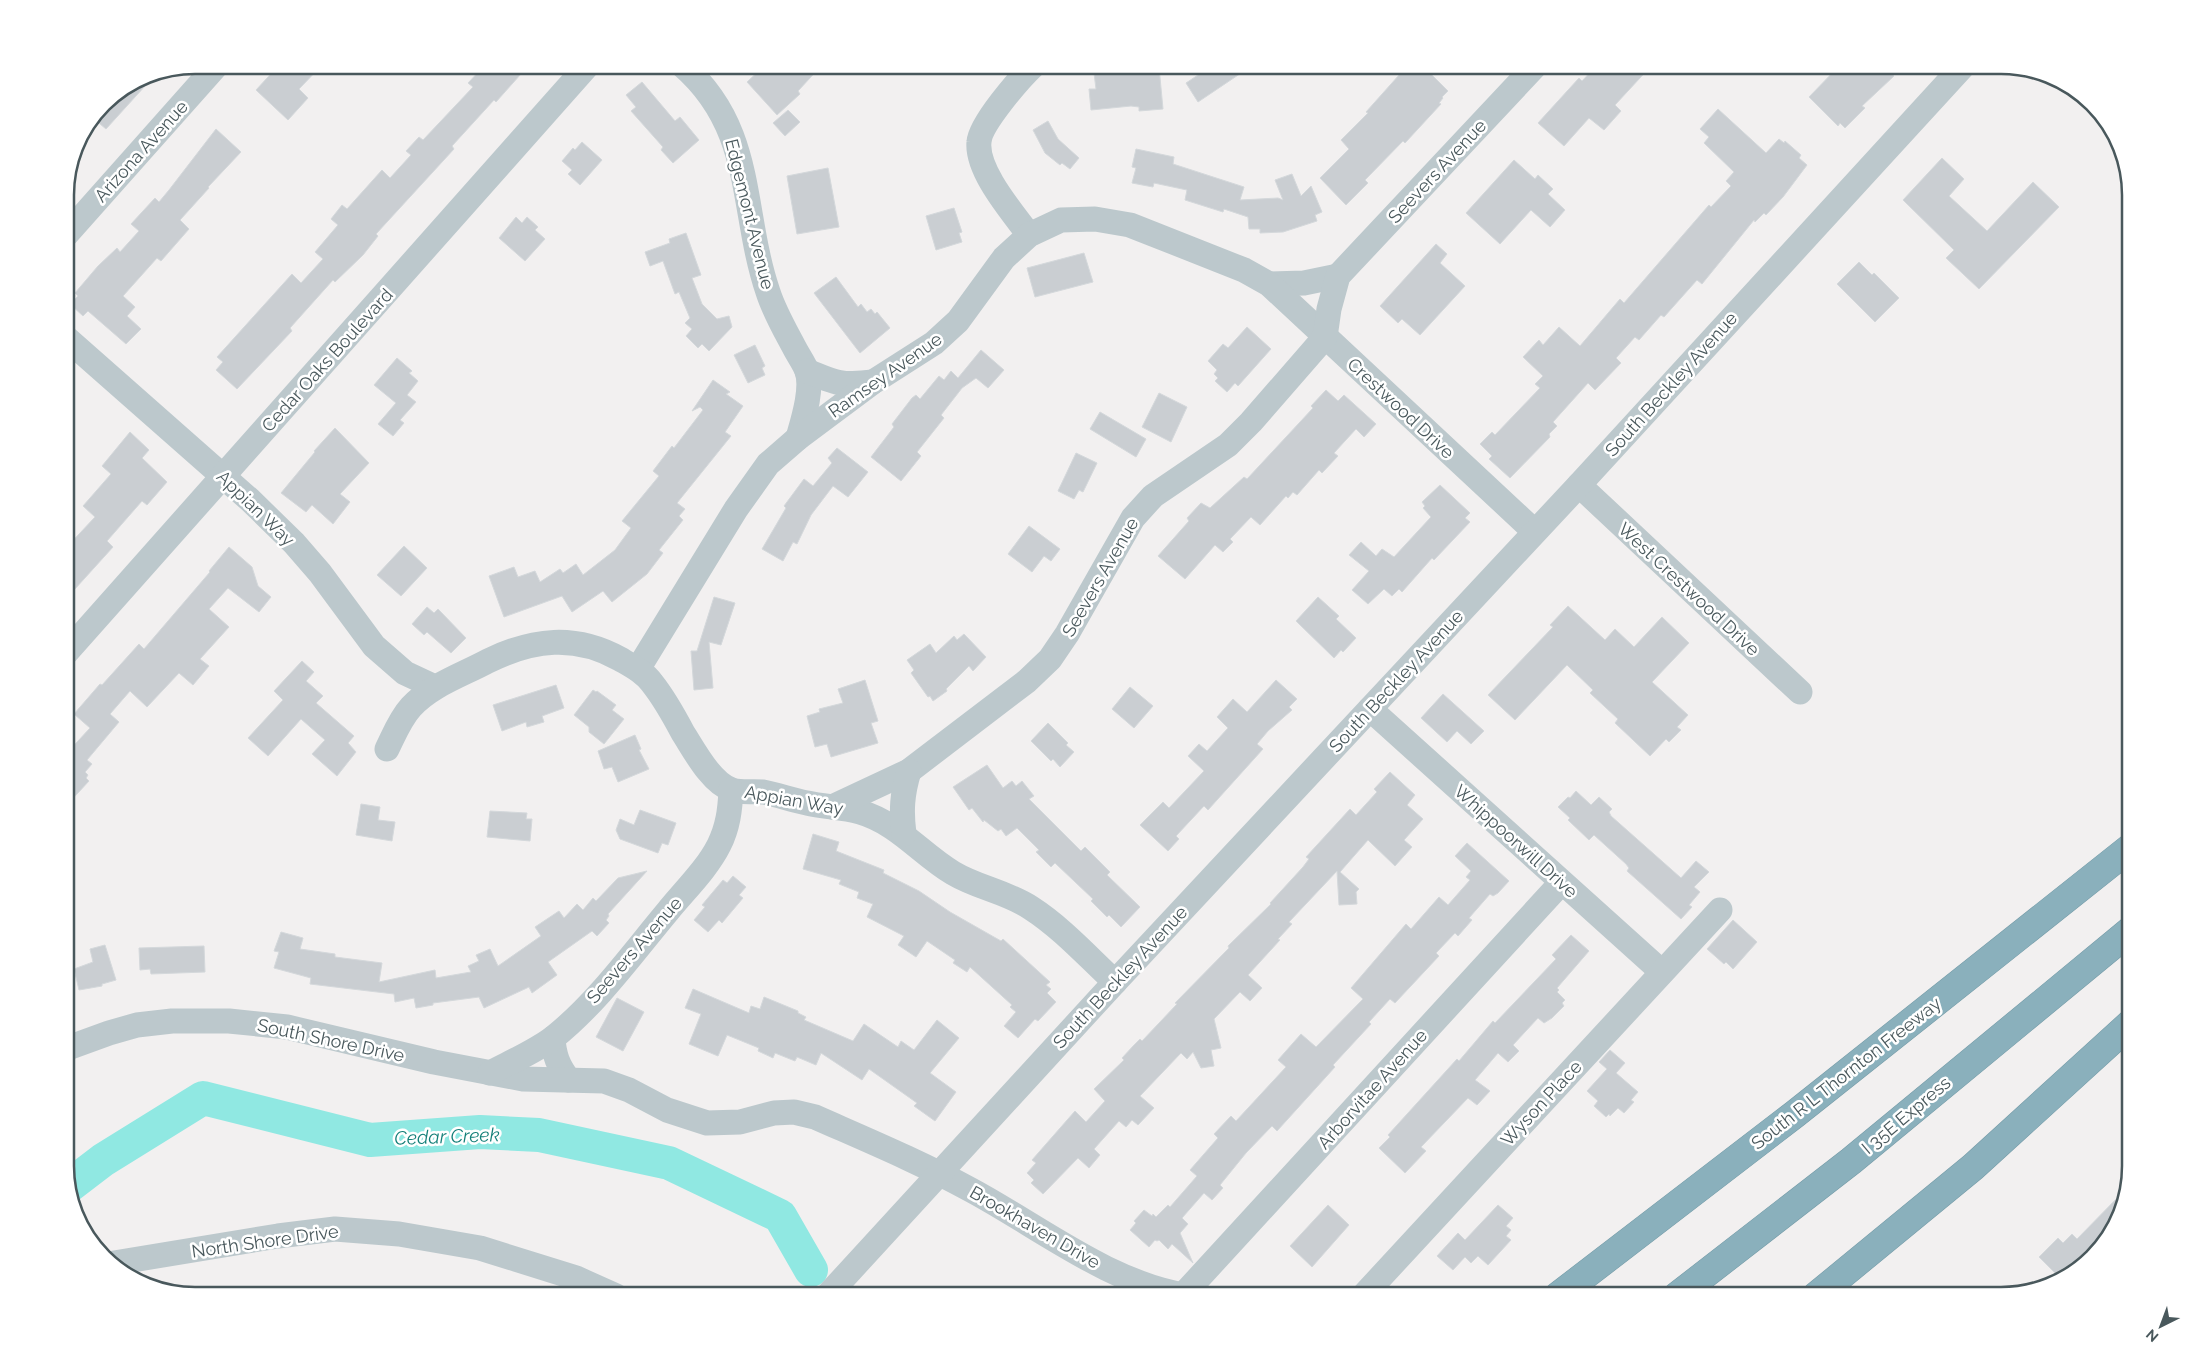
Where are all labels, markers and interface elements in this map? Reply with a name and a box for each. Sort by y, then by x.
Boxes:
street label: Arizona Avenue [90,96,192,206]
street label: Seevers Avenue [1384,115,1491,227]
street label: Edgemont Avenue [721,137,779,292]
street label: Cedar Oaks Boulevard [257,284,397,436]
street label: South Beckley Avenue [1601,307,1742,461]
street label: Ramsey Avenue [824,328,946,422]
street label: Crestwood Drive [1343,353,1459,463]
street label: Appian Way [213,466,299,550]
street label: Seevers Avenue [1057,513,1143,640]
street label: West Crestwood Drive [1614,518,1764,660]
street label: South Beckley Avenue [1325,605,1468,757]
street label: Whippoorwill Drive [1450,780,1582,902]
street label: Appian Way [743,781,845,819]
street label: Seevers Avenue [582,892,686,1007]
street label: South Beckley Avenue [1049,901,1192,1053]
street label: South R L Thornton Freeway [1747,992,1945,1154]
street label: South Shore Drive [256,1014,407,1066]
street label: Arborvitae Avenue [1313,1025,1432,1153]
street label: Wyson Place [1496,1056,1586,1150]
street label: I 35E Express [1857,1072,1955,1158]
water label: Cedar Creek [394,1123,500,1149]
street label: Brookhaven Drive [966,1181,1104,1273]
street label: North Shore Drive [190,1220,340,1262]
north arrow [2136,1301,2186,1351]
text: N [2143,1326,2162,1345]

